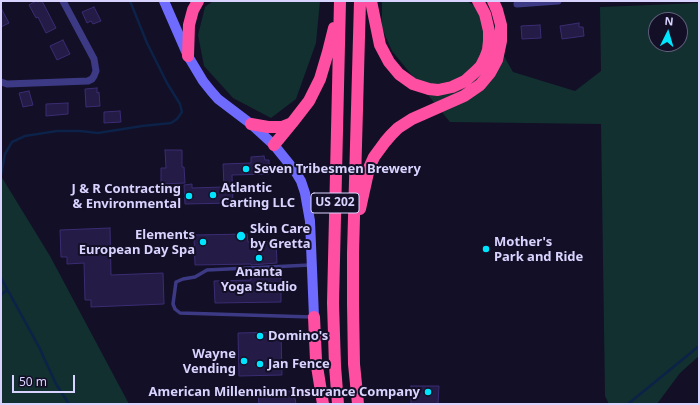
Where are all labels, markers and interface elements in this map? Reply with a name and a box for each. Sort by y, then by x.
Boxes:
north arrow [648,12,688,52]
text: N [664,13,674,28]
place label: Seven Tribesmen Brewery [254,161,421,177]
marker: Seven Tribesmen Brewery [241,164,251,174]
place label: Atlantic Carting LLC [221,180,295,211]
place label: J & R Contracting & Environmental [71,181,181,212]
marker: Atlantic Carting LLC [208,190,218,200]
marker: J & R Contracting & Environmental [184,191,194,201]
road number: US 202 [311,193,359,213]
place label: Skin Care by Gretta [250,221,311,252]
place label: Elements European Day Spa [79,227,195,258]
marker: Skin Care by Gretta [235,230,247,242]
place label: Mother's Park and Ride [494,234,583,265]
marker: Elements European Day Spa [198,237,208,247]
marker: Mother's Park and Ride [481,244,491,254]
marker: Ananta Yoga Studio [254,253,264,263]
place label: Ananta Yoga Studio [221,264,297,295]
place label: Domino's [268,328,328,344]
marker: Domino's [255,331,265,341]
place label: Wayne Vending [183,346,236,377]
marker: Wayne Vending [239,356,249,366]
place label: Jan Fence [268,356,330,372]
marker: Jan Fence [255,359,265,369]
scale bar [14,367,77,393]
text: 50 m [19,373,47,390]
place label: American Millennium Insurance Company [148,384,420,400]
marker: American Millennium Insurance Company [423,387,433,397]

